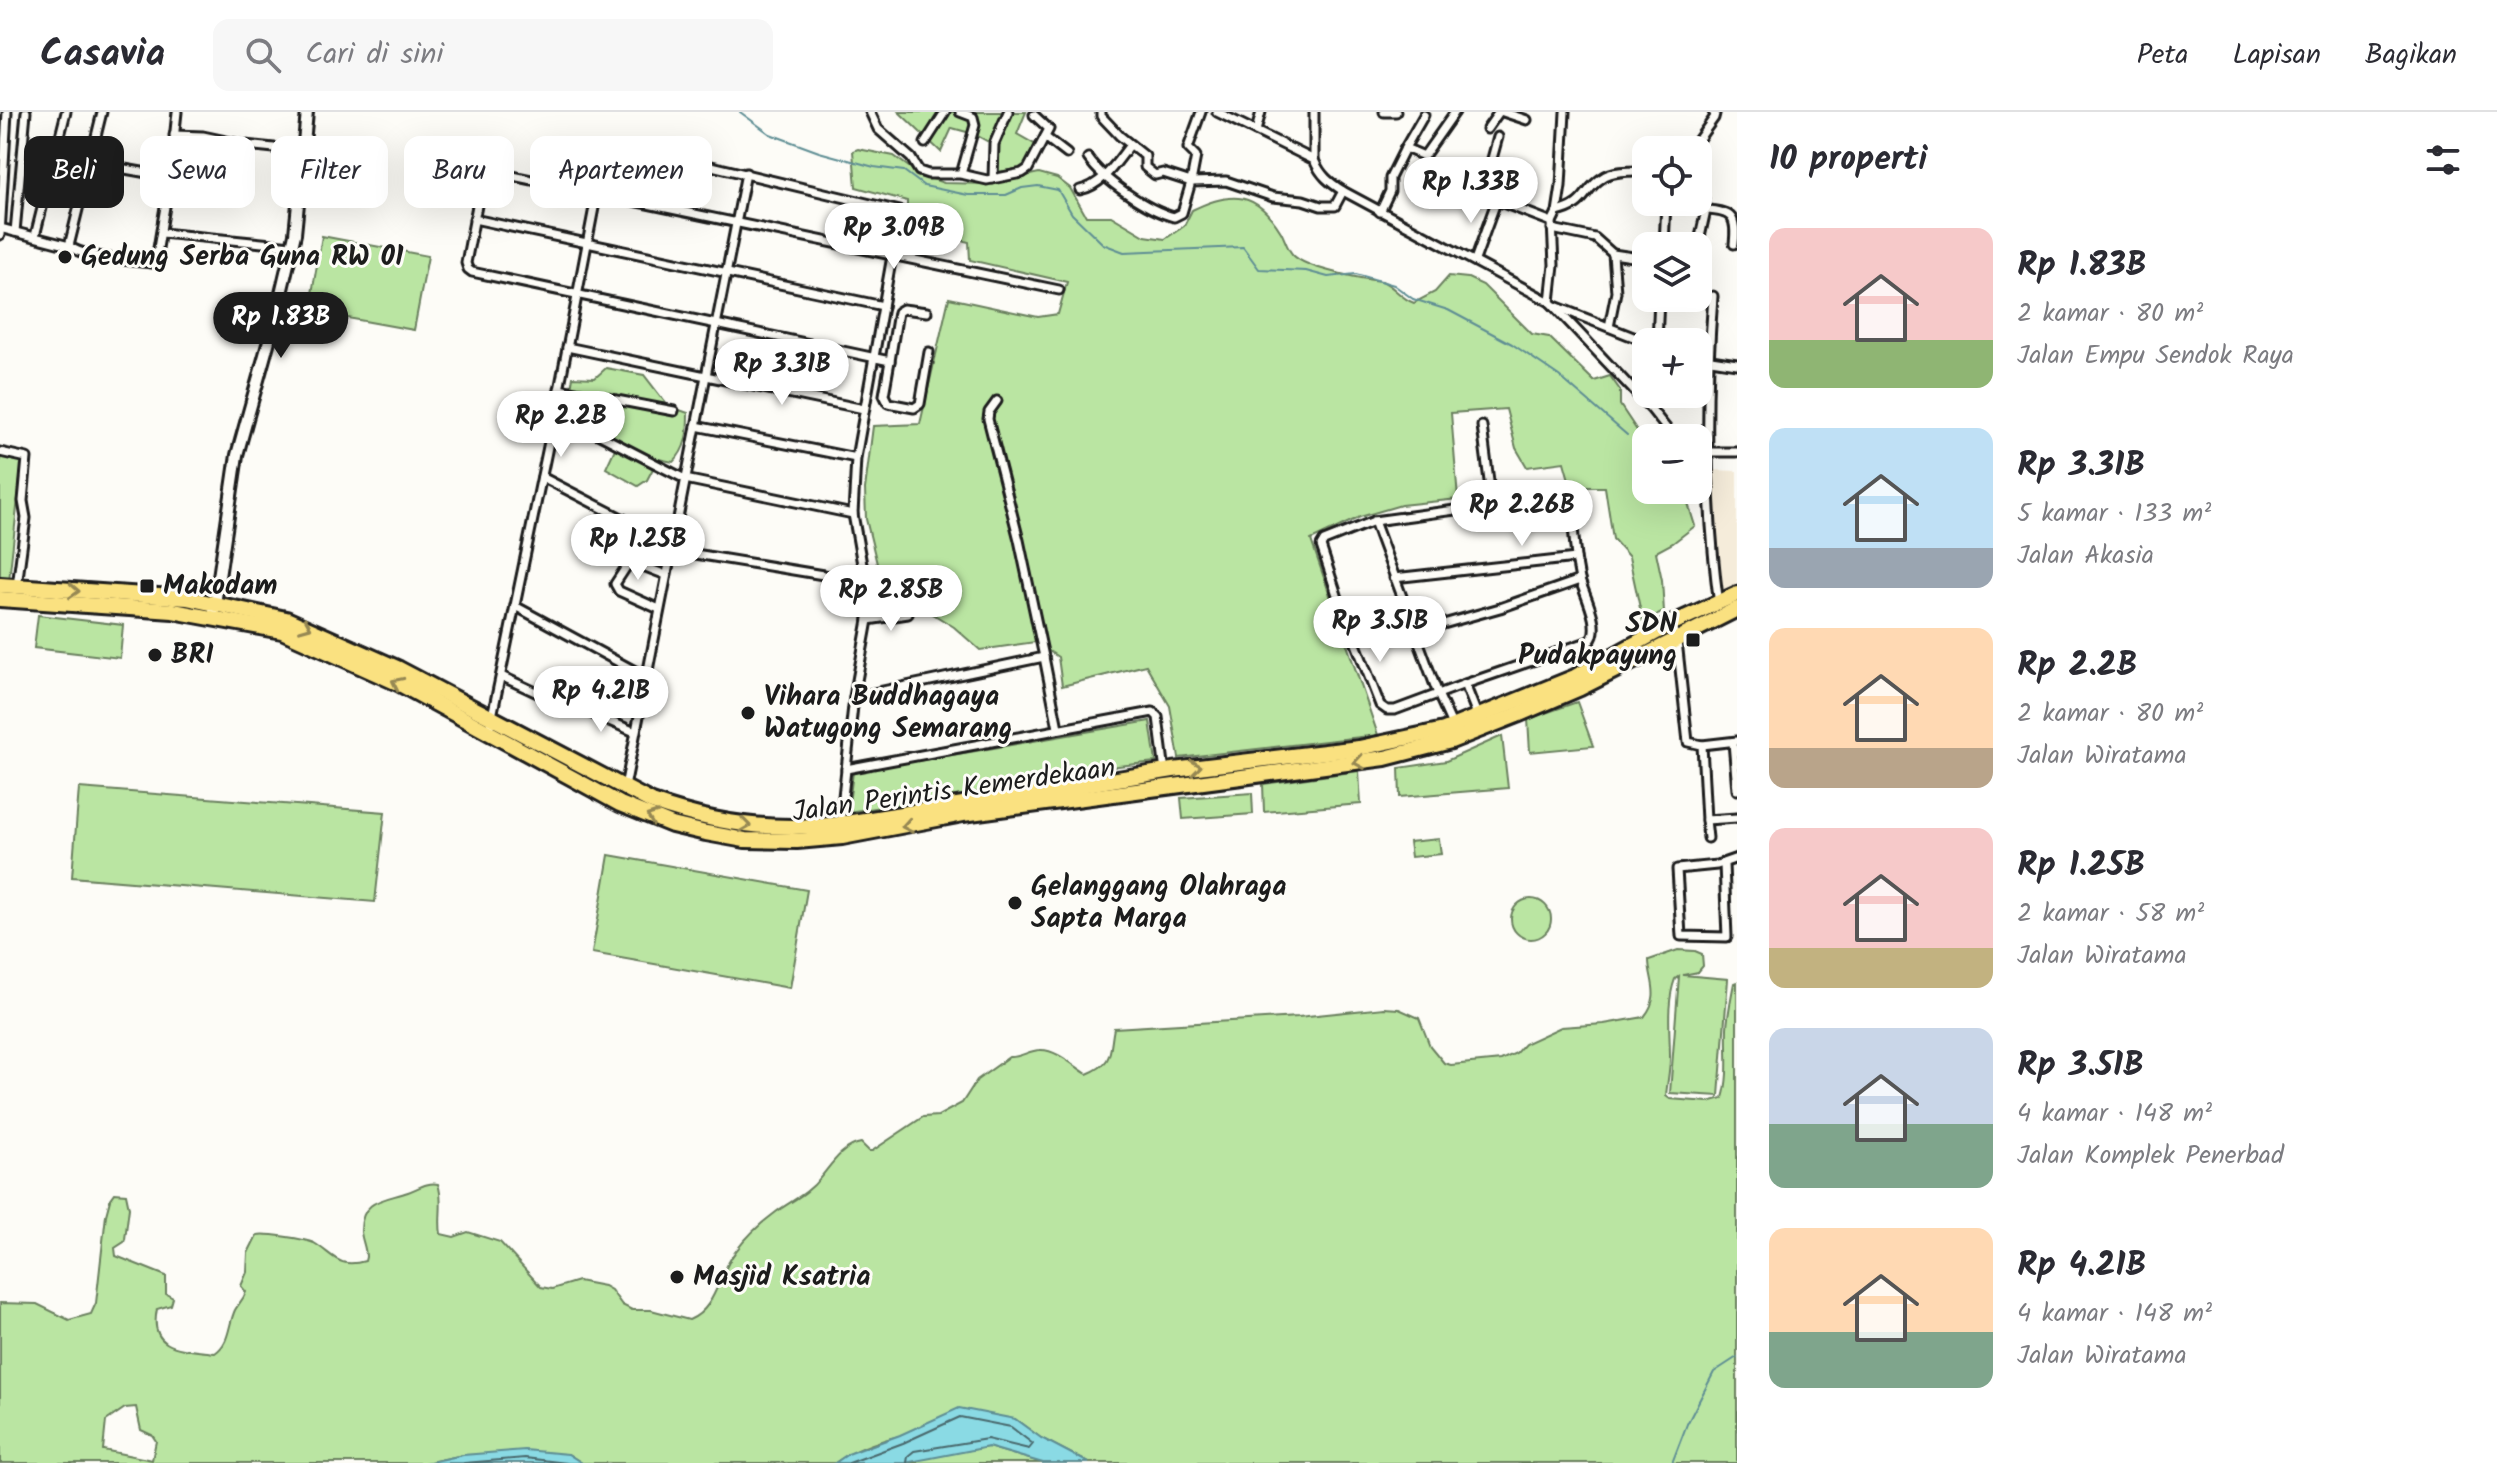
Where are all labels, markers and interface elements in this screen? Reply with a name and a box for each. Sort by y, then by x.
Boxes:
search box [213,19,773,91]
text: Casavia [40,25,165,85]
text: Cari di sini [305,31,444,79]
icon: search [241,33,285,77]
text: Peta [2137,33,2188,78]
text: Lapisan [2232,33,2321,78]
text: Bagikan [2365,33,2457,78]
text: 10 properti [1769,133,1927,187]
chip: Beli [24,136,124,208]
chip: Sewa [140,136,255,208]
chip: Filter [271,136,388,208]
chip: Baru [404,136,514,208]
chip: Apartemen [530,136,712,208]
map controls [1632,136,1712,504]
button: locate [1632,136,1712,216]
icon: filters [2421,138,2465,182]
pin: Rp 1.33B [1388,157,1554,225]
text: Rp 1.33B [1422,162,1520,204]
pin: Rp 3.09B [811,203,977,271]
text: Rp 3.09B [843,208,945,250]
button: layers [1632,232,1712,312]
place label: Gedung Serba Guna RW 01 [81,235,404,280]
text: Rp 1.83B [2017,239,2147,293]
marker: Gedung Serba Guna RW 01 [56,248,74,266]
icon: home [1833,260,1929,356]
pin: Rp 1.83B [198,292,364,360]
text: 2 kamar · 80 m² [2017,293,2203,335]
text: Rp 1.83B [231,297,331,339]
button: + [1632,328,1712,408]
text: Jalan Empu Sendok Raya [2017,335,2294,377]
pin: Rp 3.31B [699,339,865,407]
text: Rp 3.31B [733,344,831,386]
pin: Rp 2.2B [487,391,635,459]
text: Rp 2.2B [515,396,607,438]
button: − [1632,424,1712,504]
text: Rp 3.31B [2017,439,2146,493]
icon: home [1833,460,1929,556]
pin: Rp 2.26B [1439,480,1605,548]
text: Rp 2.26B [1469,485,1575,527]
text: 5 kamar · 133 m² [2017,493,2211,535]
pin: Rp 1.25B [555,514,721,582]
text: Rp 1.25B [589,519,687,561]
text: Jalan Akasia [2017,535,2154,577]
place label: Makodam [163,564,277,609]
pin: Rp 2.85B [808,565,974,633]
text: Rp 2.85B [838,570,944,612]
marker: Makodam [138,577,156,595]
one-way arrow [68,582,81,599]
pin: Rp 3.51B [1297,596,1463,664]
text: Rp 3.51B [1331,601,1429,643]
place label: SDN Pudakpayung [1518,602,1677,679]
one-way arrow [298,617,312,633]
marker: SDN Pudakpayung [1684,631,1702,649]
place label: BRI [171,633,214,678]
text: Rp 2.2B [2017,639,2138,693]
marker: BRI [146,646,164,664]
icon: home [1833,660,1929,756]
pin: Rp 4.21B [518,666,684,734]
text: Rp 4.21B [551,671,651,713]
place label: Vihara Buddhagaya Watugong Semarang [764,675,1012,752]
one-way arrow [391,677,405,693]
text: 2 kamar · 80 m² [2017,693,2203,735]
marker: Vihara Buddhagaya Watugong Semarang [739,704,757,722]
text: Jalan Wiratama [2017,735,2187,777]
street label: Jalan Perintis Kemerdekaan [790,746,1118,836]
one-way arrow [1352,752,1366,769]
one-way arrow [1190,759,1203,776]
one-way arrow [646,810,660,827]
one-way arrow [738,816,751,833]
one-way arrow [901,816,914,833]
text: Rp 1.25B [2017,839,2145,893]
icon: home [1833,860,1929,956]
place label: Gelanggang Olahraga Sapta Marga [1031,865,1287,942]
text: 2 kamar · 58 m² [2017,893,2204,935]
marker: Gelanggang Olahraga Sapta Marga [1006,894,1024,912]
text: Jalan Wiratama [2017,935,2187,977]
text: Rp 3.51B [2017,1039,2144,1093]
icon: home [1833,1060,1929,1156]
text: 4 kamar · 148 m² [2017,1093,2212,1135]
text: Jalan Komplek Penerbad [2017,1135,2284,1177]
text: Rp 4.21B [2017,1239,2147,1293]
place label: Masjid Ksatria [693,1255,871,1300]
icon: home [1833,1260,1929,1356]
marker: Masjid Ksatria [668,1268,686,1286]
text: 4 kamar · 148 m² [2017,1293,2212,1335]
text: Jalan Wiratama [2017,1335,2187,1377]

